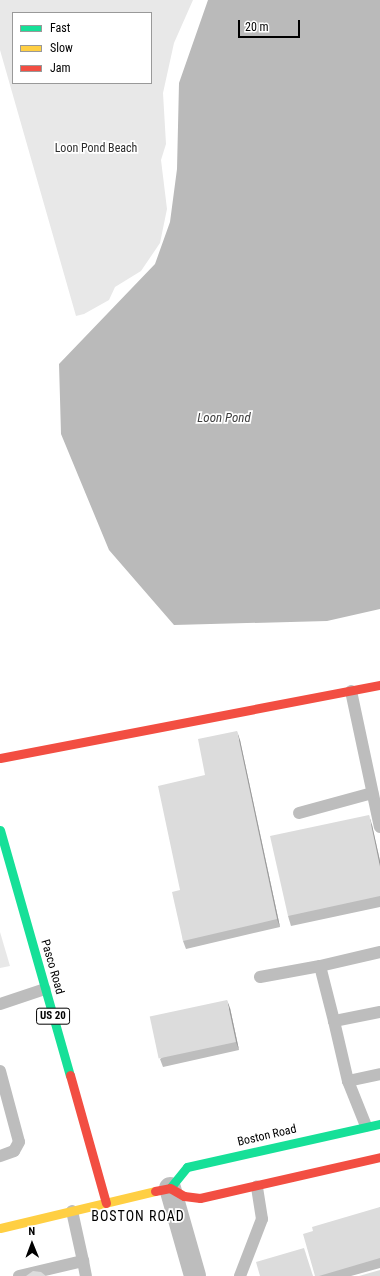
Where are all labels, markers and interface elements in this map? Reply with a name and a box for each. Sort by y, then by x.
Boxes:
legend [12,12,152,84]
scale bar [240,12,302,38]
text: 20 m [245,20,269,34]
text: Fast [50,21,70,35]
text: Slow [50,41,73,55]
text: Jam [50,61,71,75]
park label: Loon Pond Beach [55,142,137,156]
water label: Loon Pond [197,410,251,426]
street label: Pasco Road [37,938,67,996]
road number: US 20 [36,1007,70,1025]
street label: Boston Road [236,1122,298,1150]
district label: BOSTON ROAD [91,1208,185,1224]
north arrow [12,1224,52,1264]
text: N [28,1225,35,1238]

